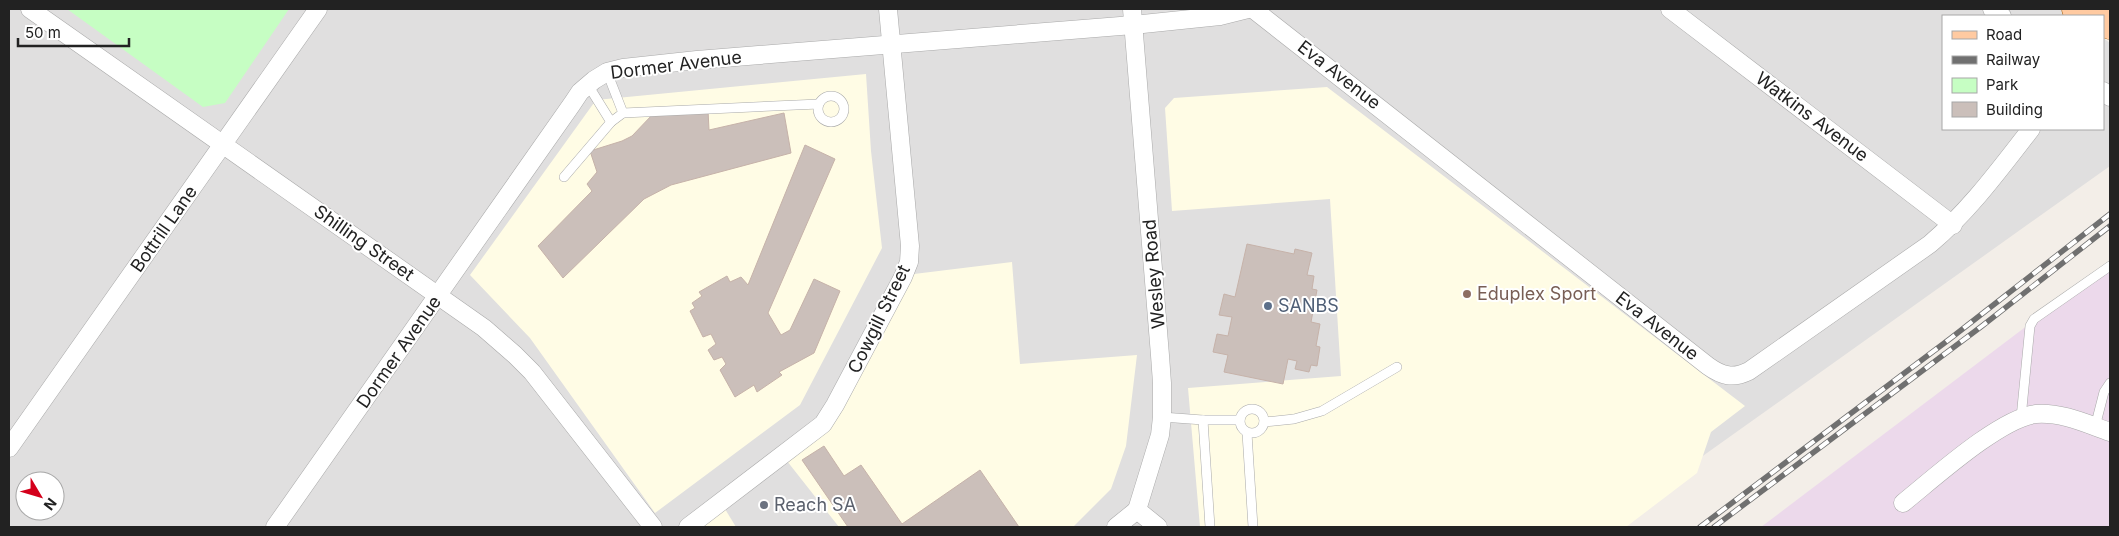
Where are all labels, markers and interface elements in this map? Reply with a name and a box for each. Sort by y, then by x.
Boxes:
scale bar [18,15,129,47]
legend [1942,15,2104,130]
text: 50 m [25,23,61,42]
text: Road [1986,25,2022,44]
street label: Eva Avenue [1294,36,1385,113]
street label: Dormer Avenue [609,46,743,83]
text: Railway [1986,50,2041,69]
street label: Watkins Avenue [1752,67,1873,166]
text: Park [1986,75,2019,94]
text: Building [1986,100,2043,119]
street label: Bottrill Lane [126,182,201,276]
street label: Shilling Street [310,200,418,285]
street label: Wesley Road [1138,218,1169,330]
street label: Cowgill Street [843,261,914,376]
place label: Eduplex Sport [1477,283,1596,304]
street label: Eva Avenue [1612,287,1703,364]
marker: Eduplex Sport [1461,288,1473,300]
street label: Dormer Avenue [352,292,445,412]
place label: SANBS [1278,295,1339,316]
marker: SANBS [1262,300,1274,312]
north arrow [15,471,65,521]
place label: Reach SA [774,494,856,515]
text: N [41,495,61,514]
marker: Reach SA [758,499,770,511]

